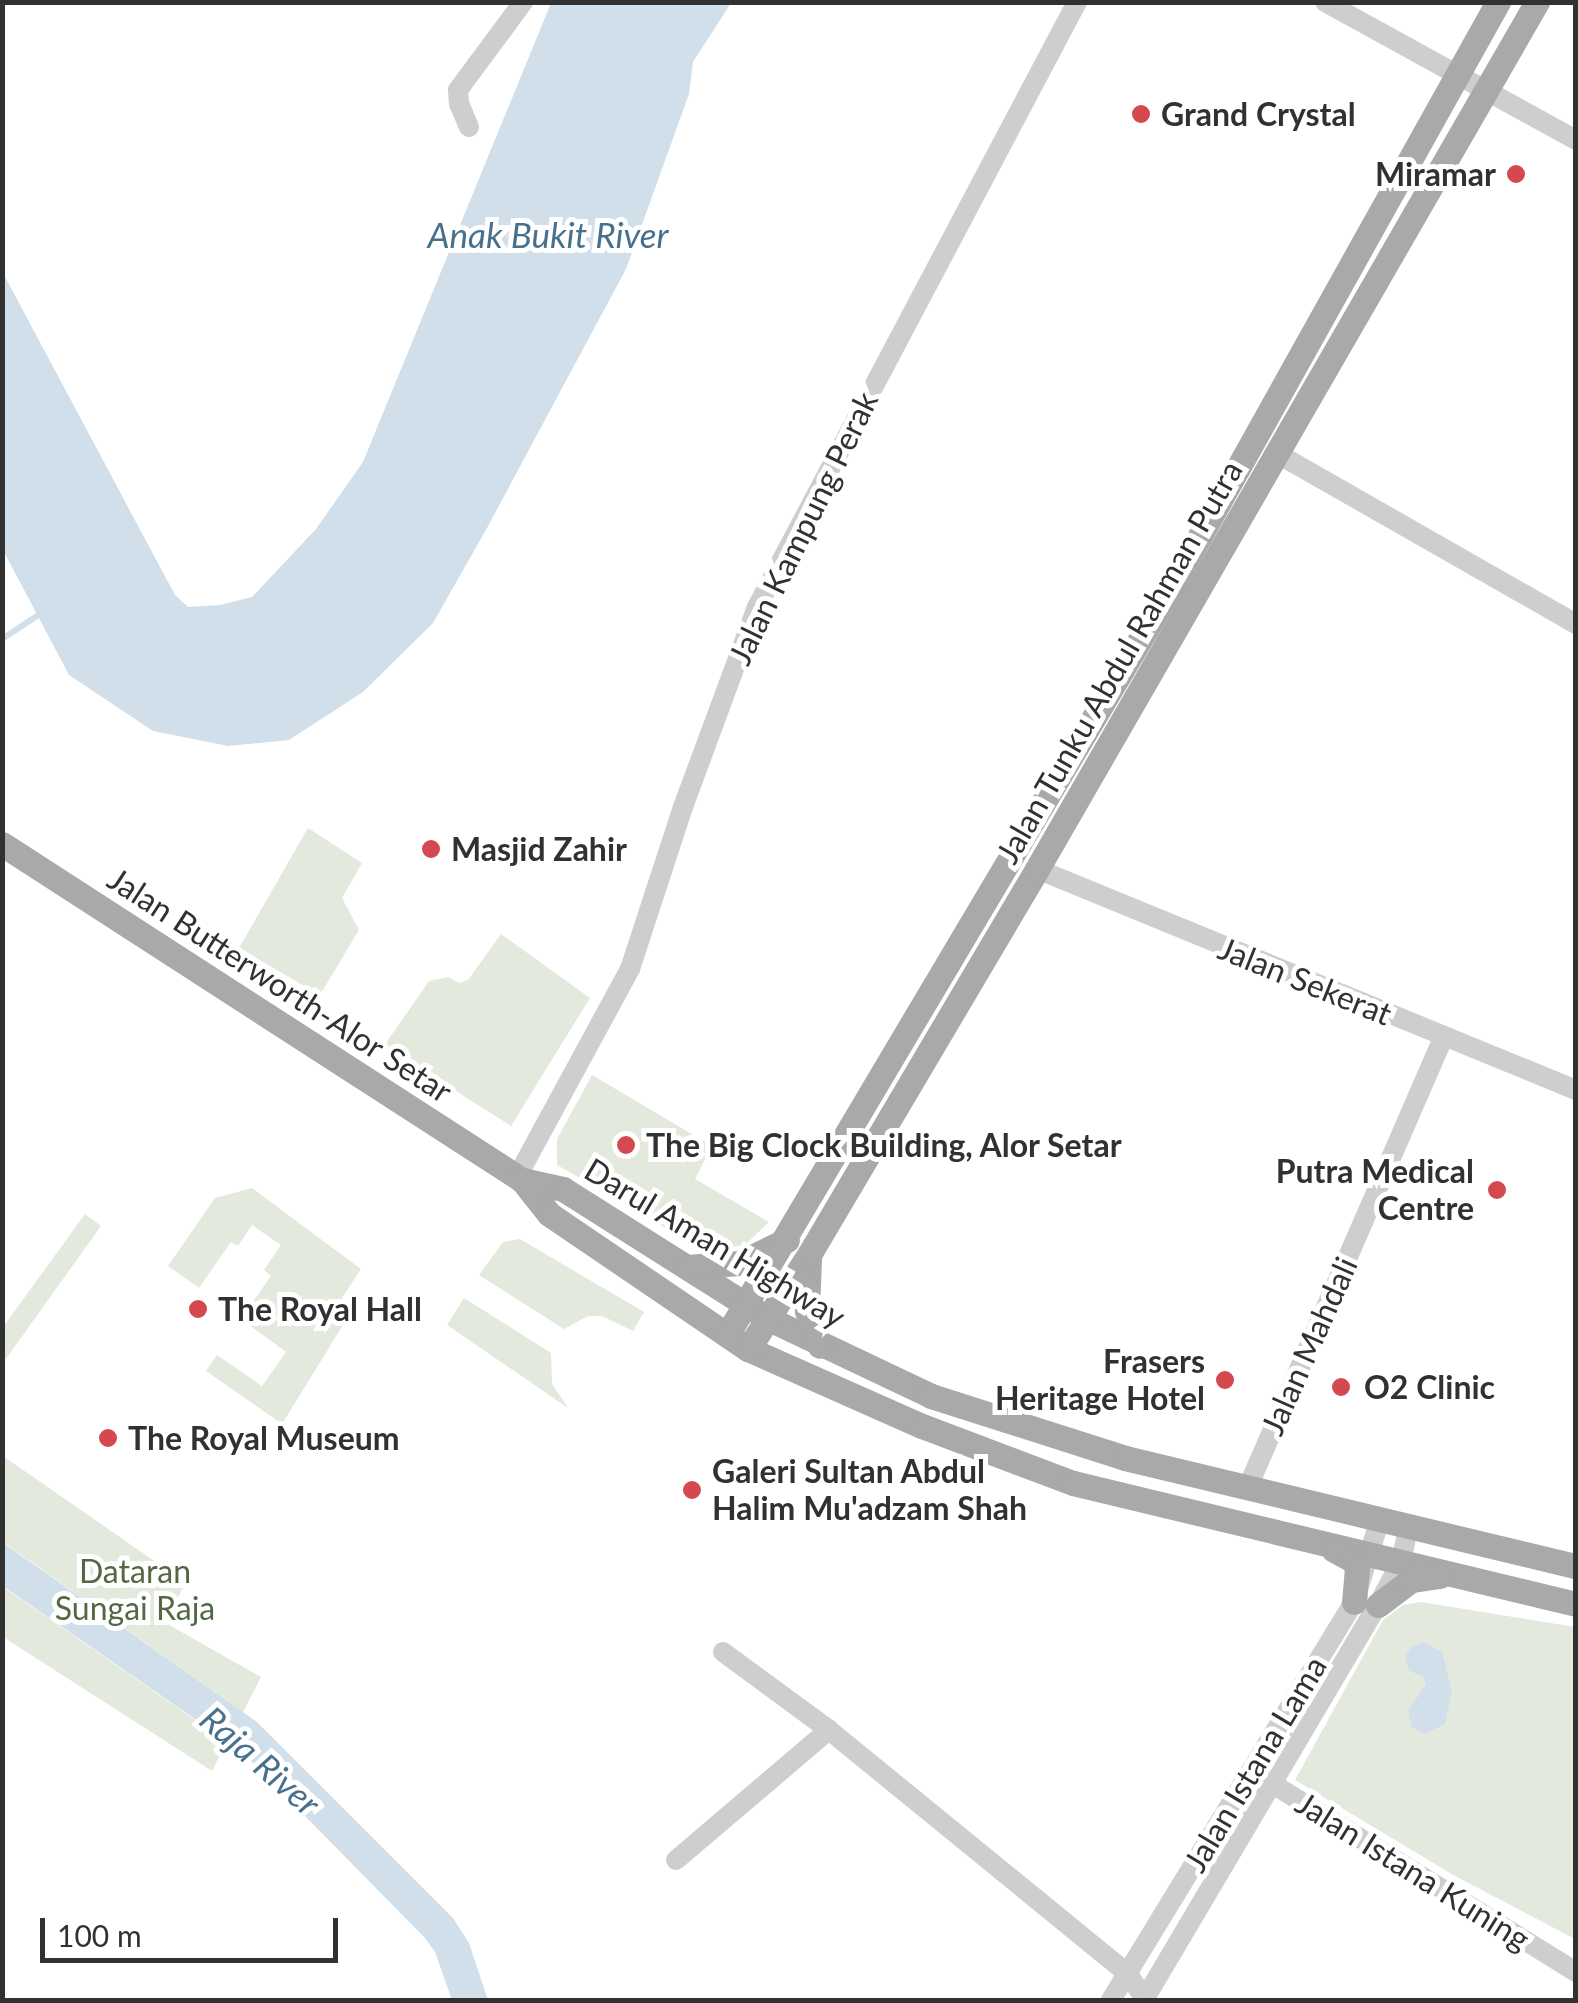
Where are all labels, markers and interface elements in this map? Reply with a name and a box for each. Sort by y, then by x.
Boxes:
place label: Grand Crystal [1161,95,1356,133]
marker: Grand Crystal [1130,103,1152,125]
place label: Miramar [1375,155,1496,193]
marker: Miramar [1505,163,1527,185]
water label: Anak Bukit River [427,213,669,255]
street label: Jalan Kampung Perak [720,385,886,671]
street label: Jalan Tunku Abdul Rahman Putra [987,453,1251,871]
place label: Masjid Zahir [451,830,627,868]
marker: Masjid Zahir [420,838,442,860]
street label: Jalan Butterworth-Alor Setar [101,859,459,1111]
street label: Jalan Sekerat [1213,929,1397,1033]
place label: The Big Clock Building, Alor Setar [646,1126,1123,1164]
marker: The Big Clock Building, Alor Setar [615,1134,637,1156]
street label: Darul Aman Highway [577,1150,853,1336]
place label: Putra Medical Centre [1276,1153,1474,1228]
marker: Putra Medical Centre [1484,1177,1510,1203]
street label: Jalan Mahdali [1253,1251,1365,1441]
place label: The Royal Hall [218,1290,422,1328]
marker: The Royal Hall [187,1298,209,1320]
place label: Frasers Heritage Hotel [995,1343,1205,1418]
place label: O2 Clinic [1364,1368,1495,1406]
marker: Frasers Heritage Hotel [1214,1369,1236,1391]
marker: O2 Clinic [1328,1374,1354,1400]
place label: The Royal Museum [128,1419,400,1457]
marker: The Royal Museum [97,1427,119,1449]
place label: Galeri Sultan Abdul Halim Mu'adzam Shah [712,1453,1027,1528]
marker: Galeri Sultan Abdul Halim Mu'adzam Shah [681,1479,703,1501]
park label: Dataran Sungai Raja [55,1553,215,1628]
street label: Jalan Istana Lama [1176,1649,1334,1879]
water label: Raja River [193,1697,329,1823]
street label: Jalan Istana Kuning [1289,1784,1537,1958]
scale bar [45,1898,342,1960]
text: 100 m [57,1917,142,1953]

